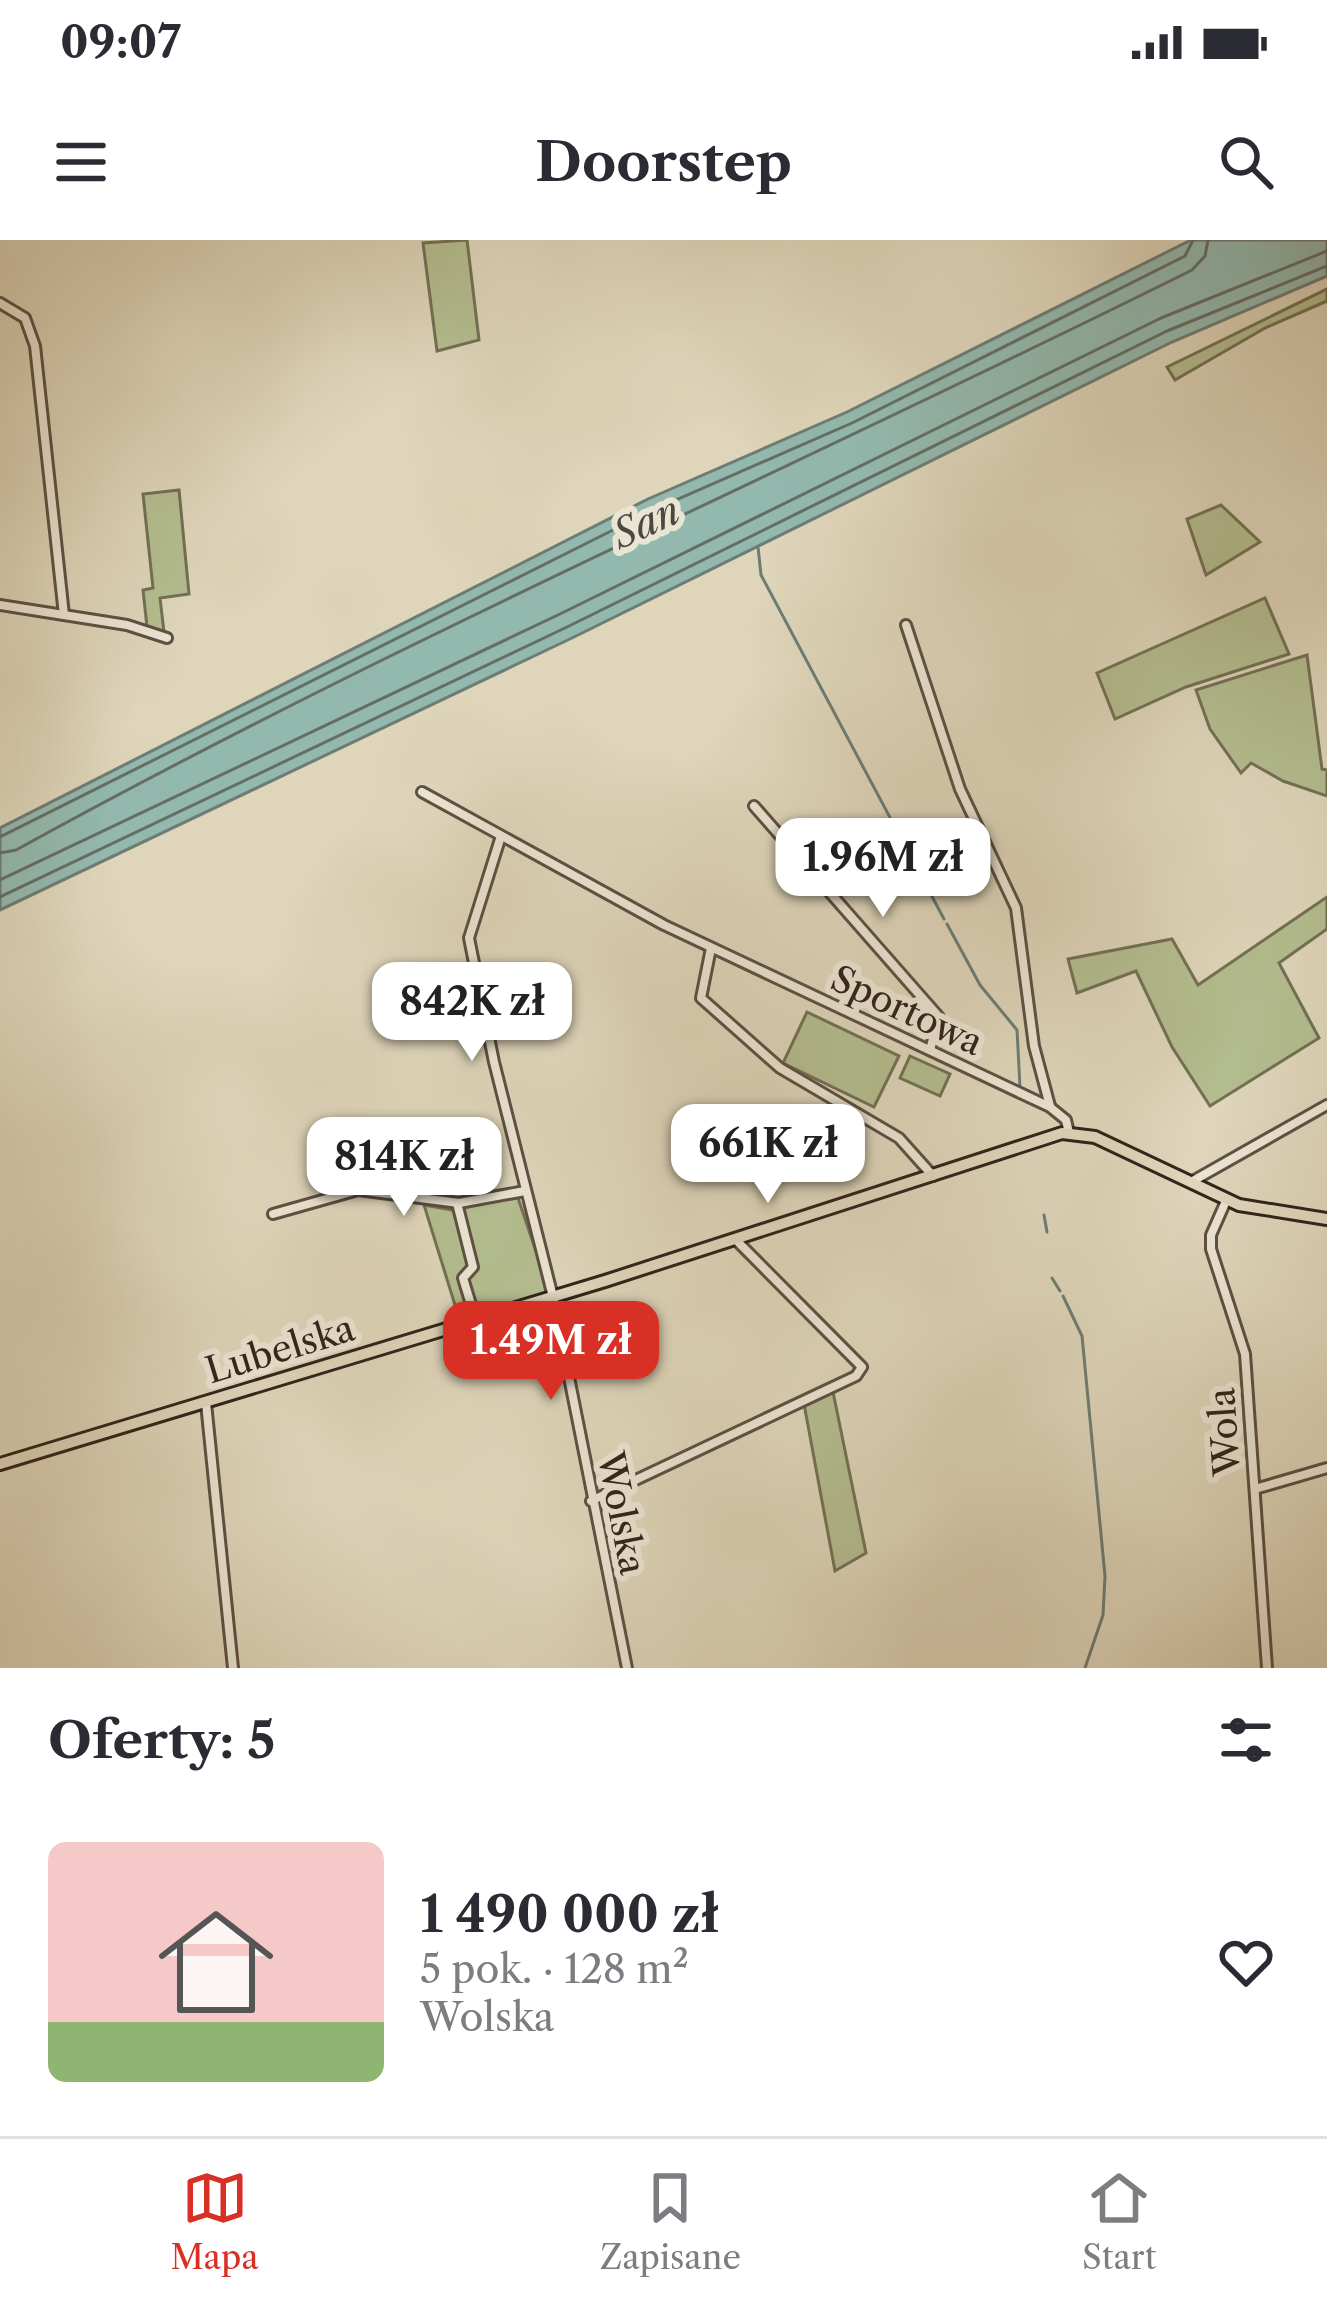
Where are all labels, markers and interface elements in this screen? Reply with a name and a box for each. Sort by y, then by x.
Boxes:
text: 09:07 [60,14,181,70]
icon: menu [48,129,114,195]
text: Doorstep [535,129,792,195]
icon: search [1213,129,1279,195]
water label: San [603,486,687,559]
pin: 1.96M zł [759,818,1007,920]
text: 1.96M zł [802,833,964,881]
street label: Sportowa [824,956,990,1064]
pin: 842K zł [361,962,583,1064]
text: 842K zł [399,977,545,1025]
pin: 661K zł [657,1104,879,1206]
pin: 814K zł [293,1117,515,1219]
text: 661K zł [698,1119,838,1167]
text: 814K zł [334,1132,474,1180]
pin: 1.49M zł [427,1301,675,1403]
street label: Lubelska [200,1306,360,1392]
text: 1.49M zł [470,1316,632,1364]
street label: Wola [1199,1386,1249,1479]
street label: Wolska [588,1447,655,1578]
icon: filters [1213,1707,1279,1773]
text: Oferty: 5 [48,1709,275,1771]
text: 1 490 000 zł [420,1883,719,1945]
icon: home [144,1890,288,2034]
icon: heart [1213,1929,1279,1995]
text: 5 pok. · 128 m² [420,1945,689,1993]
text: Wolska [420,1993,554,2041]
tab: Mapa [171,2165,259,2278]
tab: Zapisane [600,2165,741,2278]
tab: Start [1082,2165,1156,2278]

